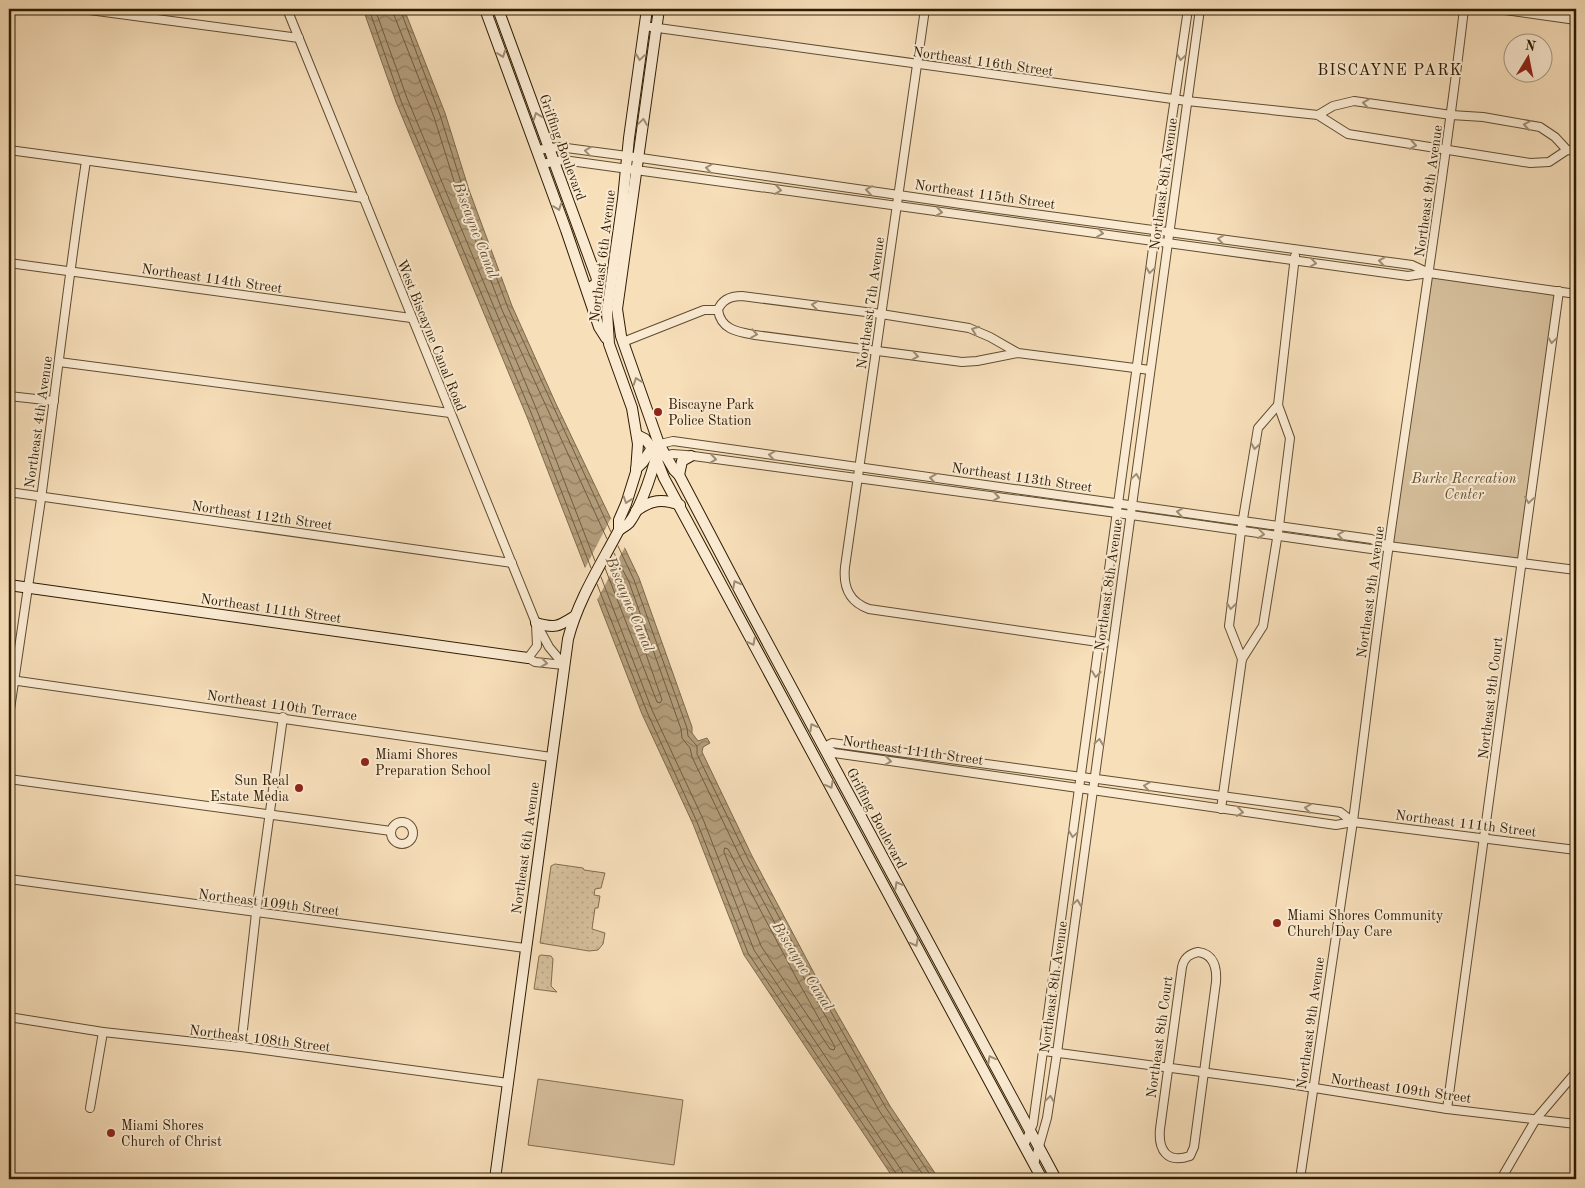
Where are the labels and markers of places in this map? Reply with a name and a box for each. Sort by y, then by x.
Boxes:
place label: Biscayne Park Police Station [668,398,755,428]
marker: Biscayne Park Police Station [652,406,664,418]
place label: Miami Shores Preparation School [375,748,491,778]
marker: Miami Shores Preparation School [359,756,371,768]
place label: Sun Real Estate Media [210,774,289,804]
marker: Sun Real Estate Media [293,782,305,794]
place label: Miami Shores Community Church Day Care [1287,909,1444,939]
marker: Miami Shores Community Church Day Care [1271,917,1283,929]
place label: Miami Shores Church of Christ [121,1119,222,1149]
marker: Miami Shores Church of Christ [105,1127,117,1139]

